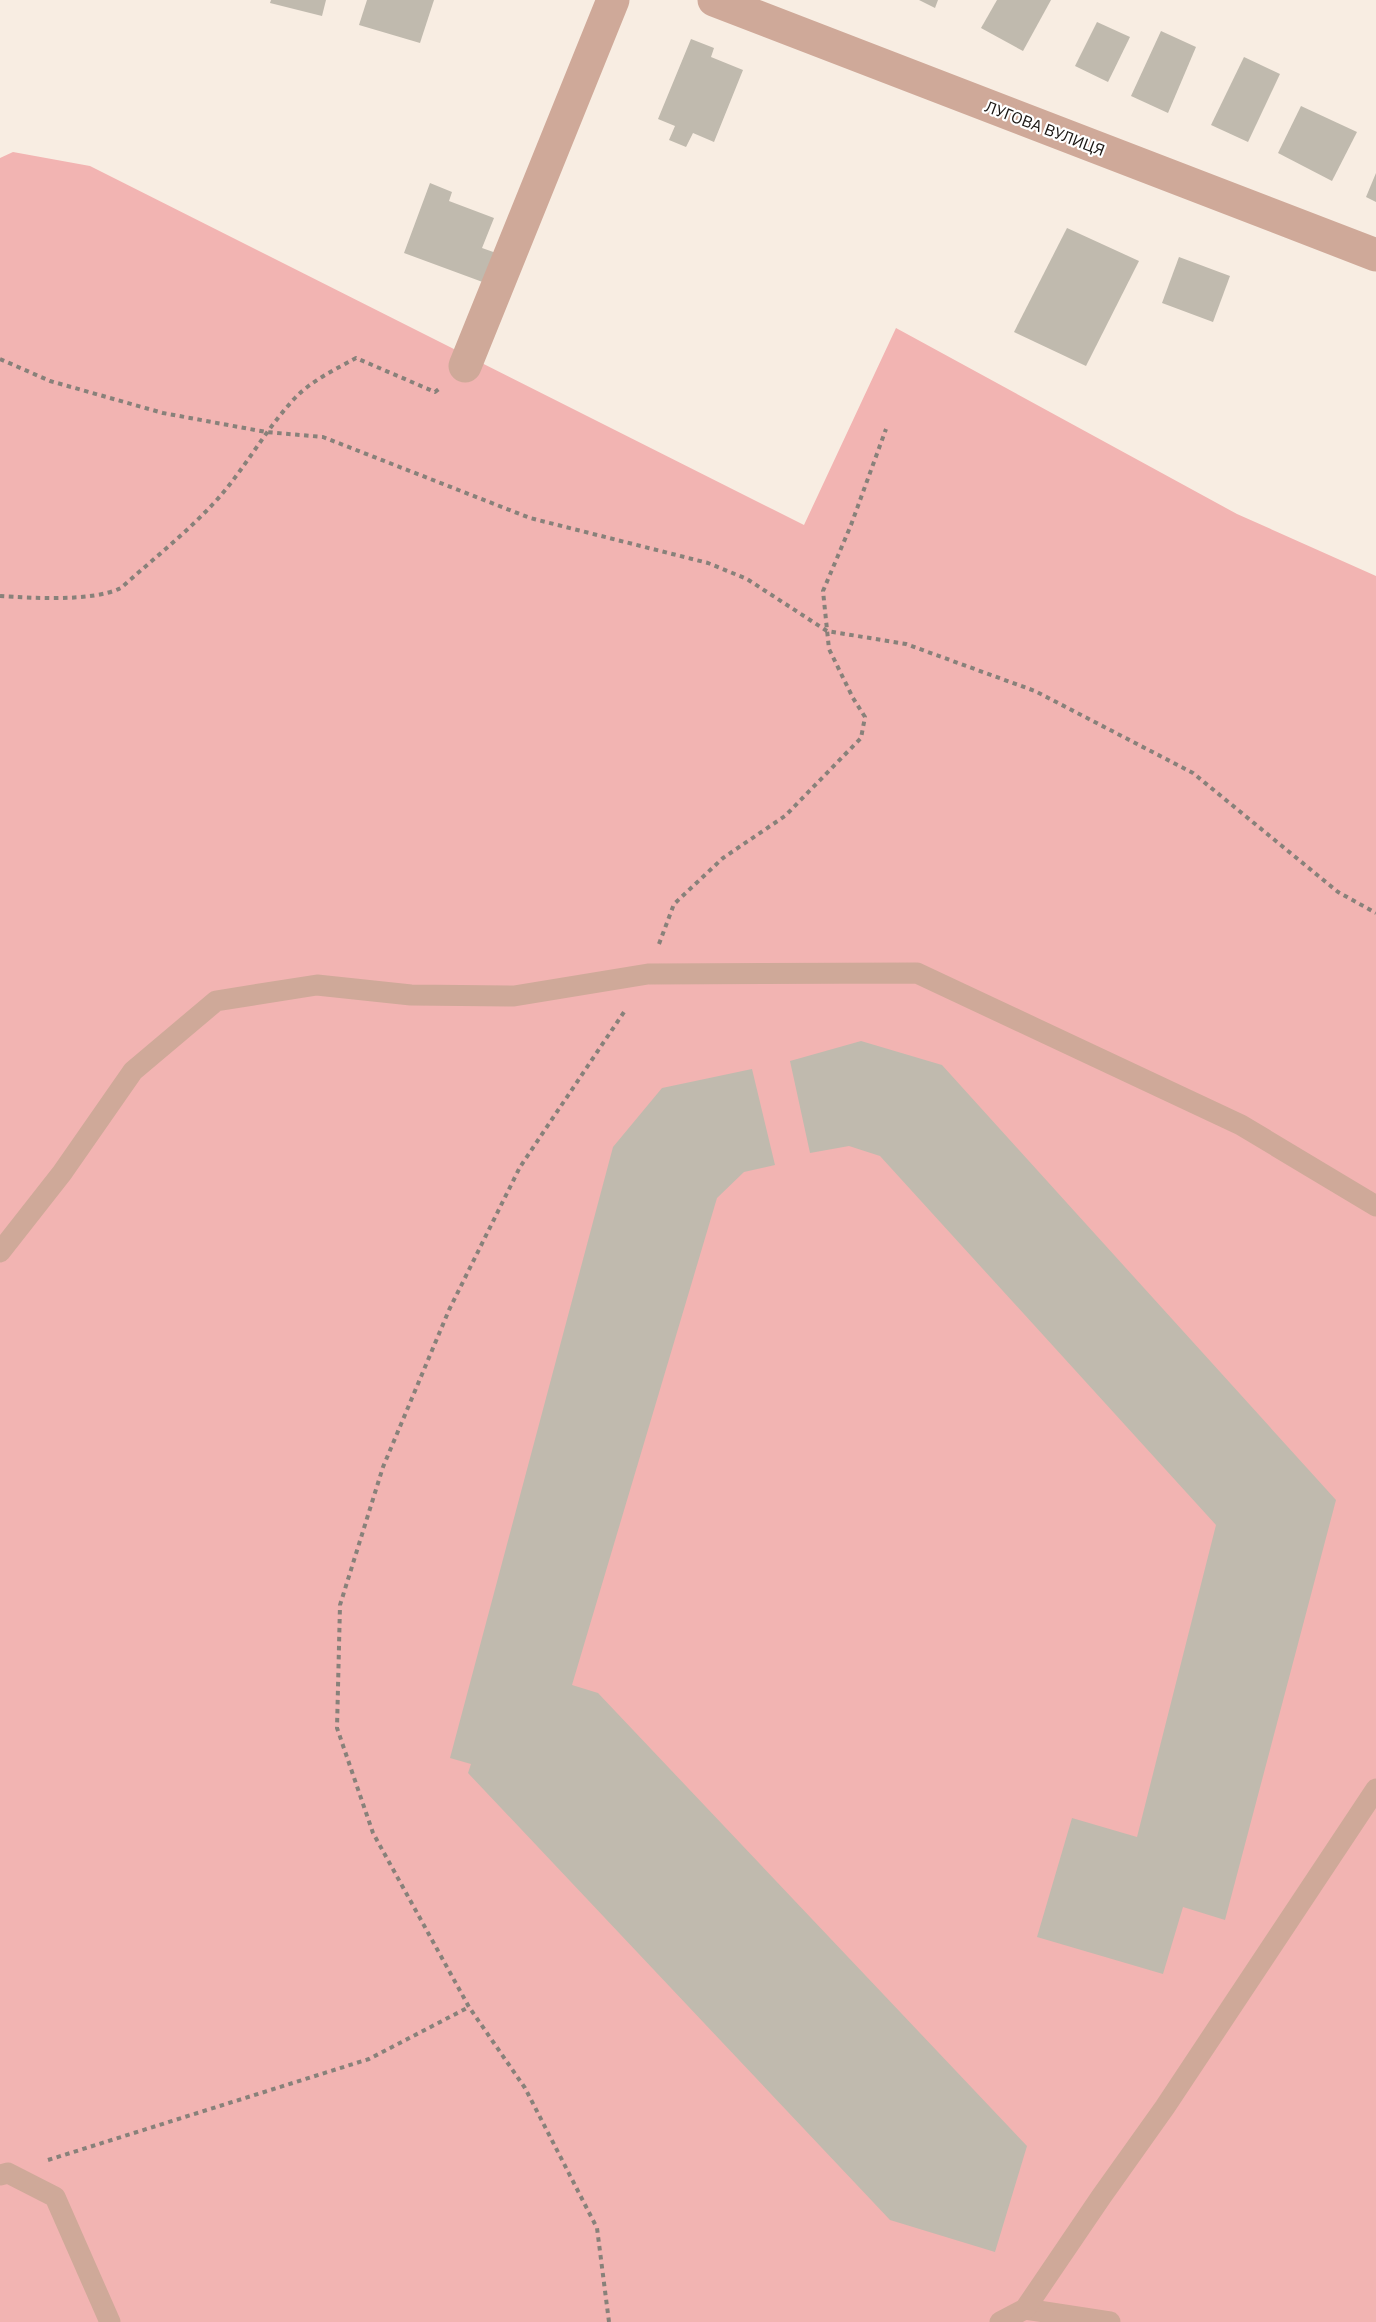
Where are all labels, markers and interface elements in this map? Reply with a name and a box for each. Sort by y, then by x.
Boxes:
street label: ЛУГОВА ВУЛИЦЯ [982,96,1108,160]

